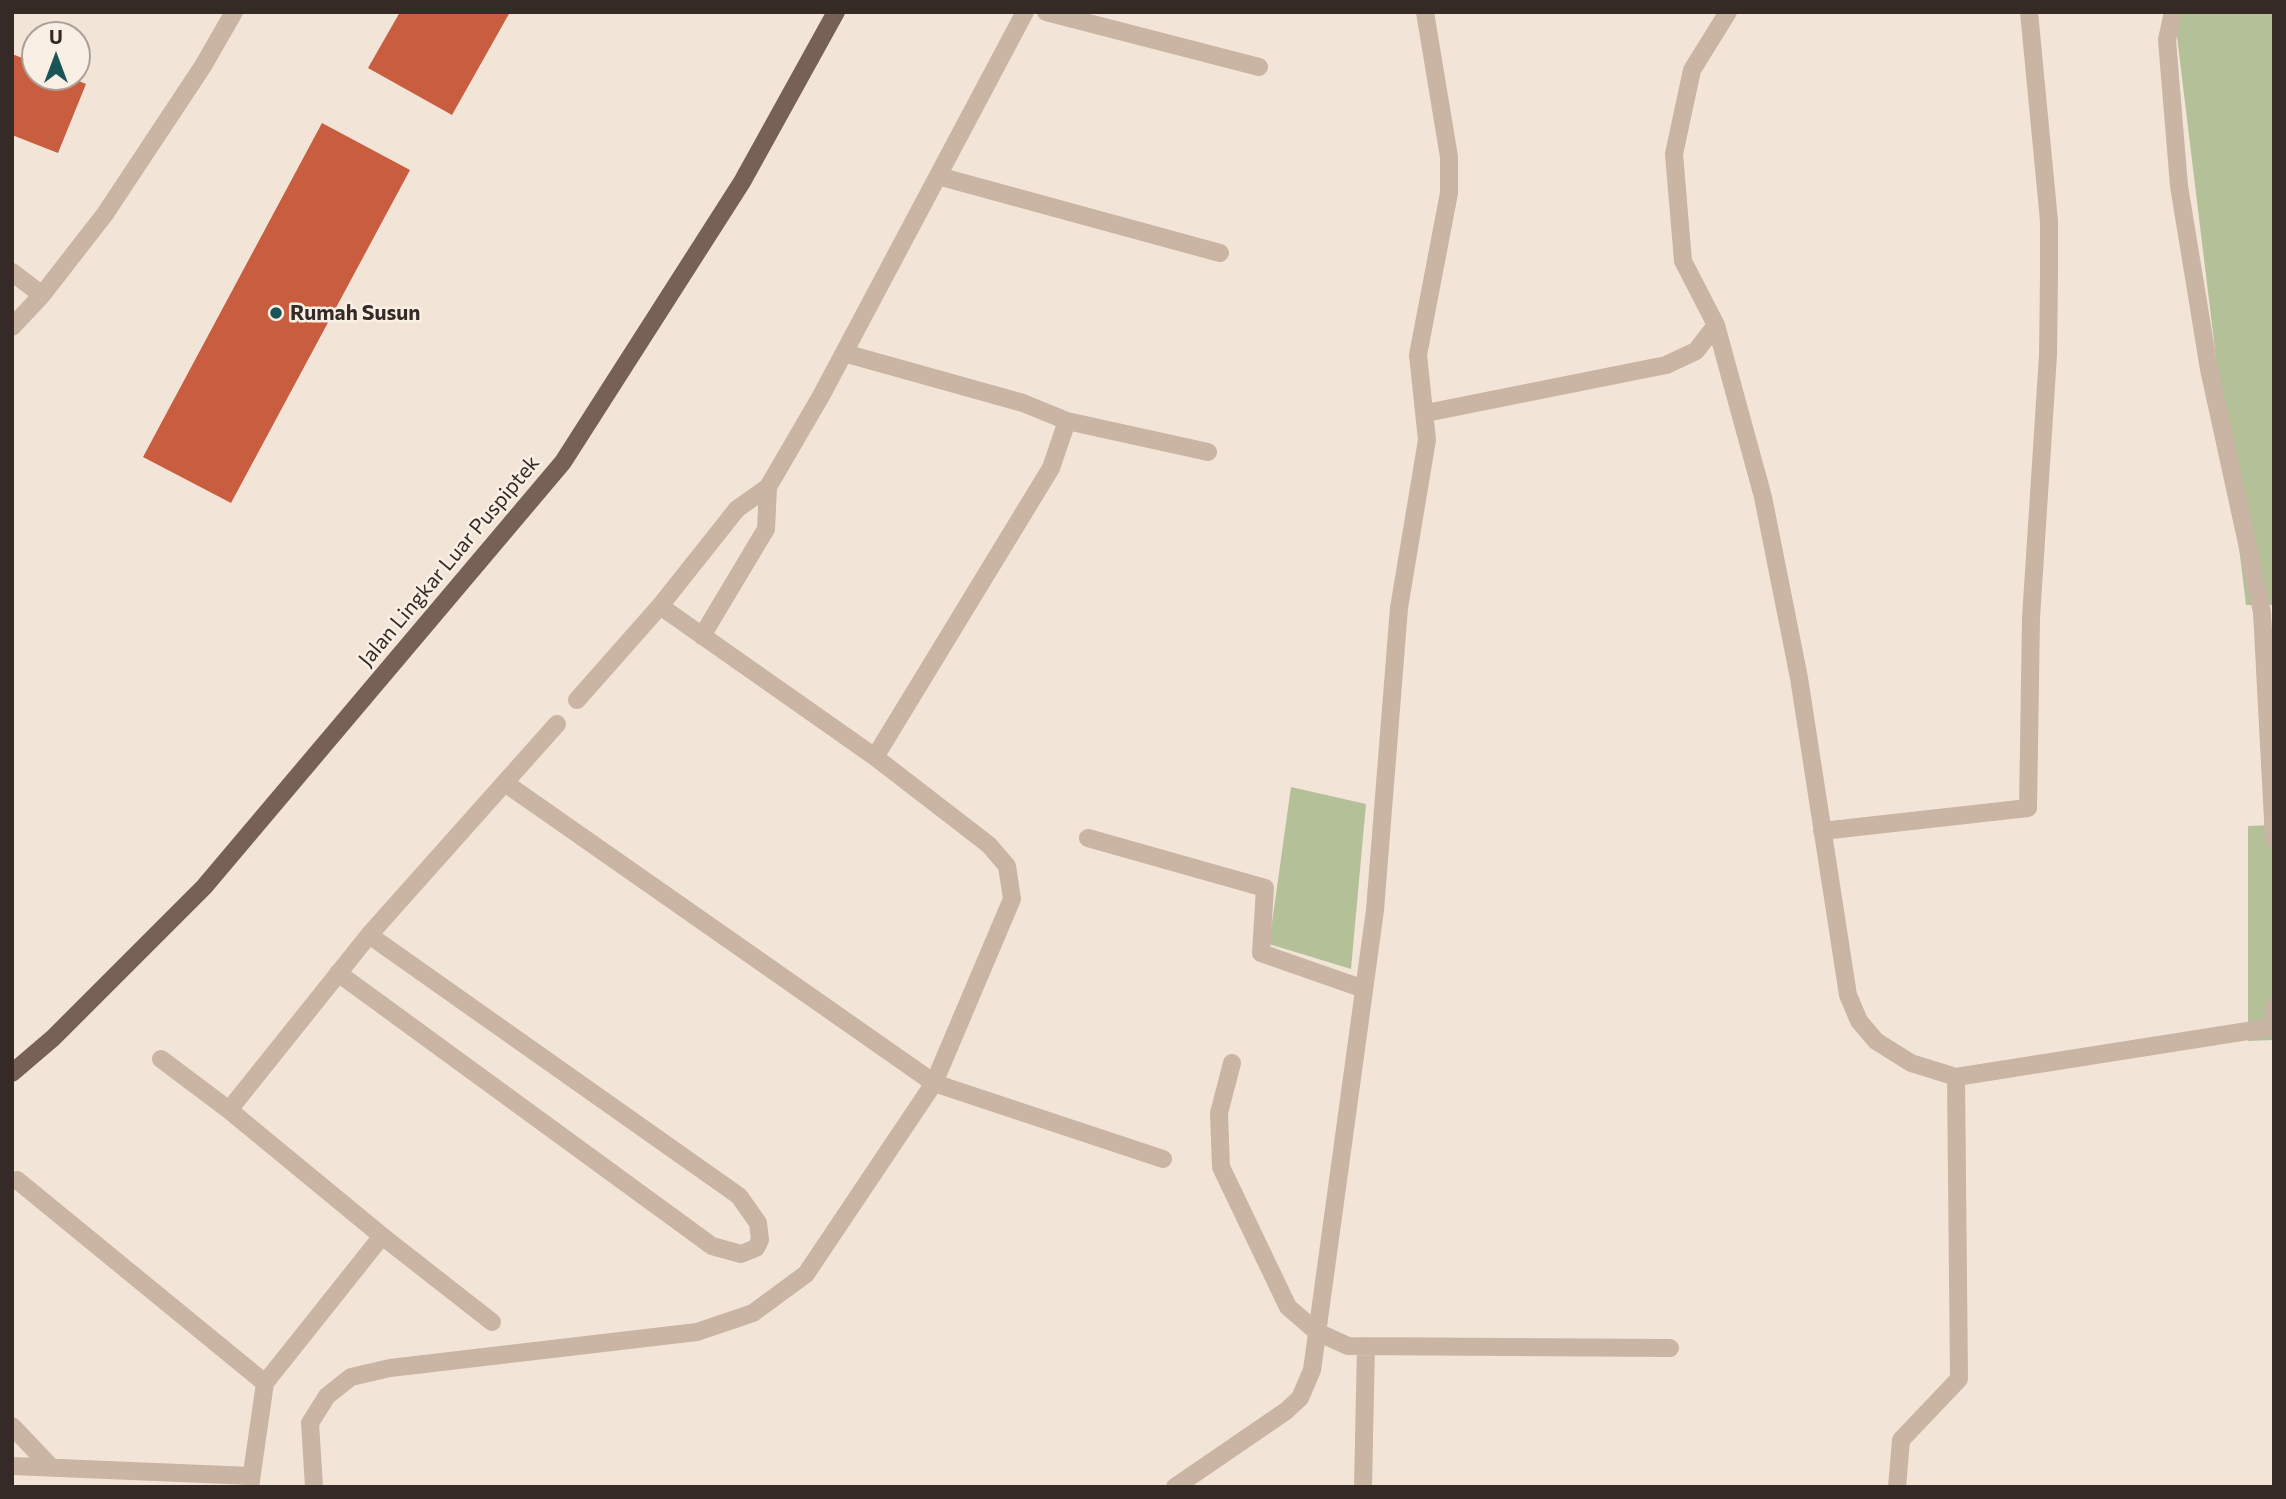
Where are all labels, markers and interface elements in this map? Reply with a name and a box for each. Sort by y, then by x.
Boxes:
north arrow [21,21,91,91]
text: U [49,25,63,48]
place label: Rumah Susun [290,300,420,326]
marker: Rumah Susun [268,305,284,321]
street label: Jalan Lingkar Luar Puspiptek [353,450,545,672]

